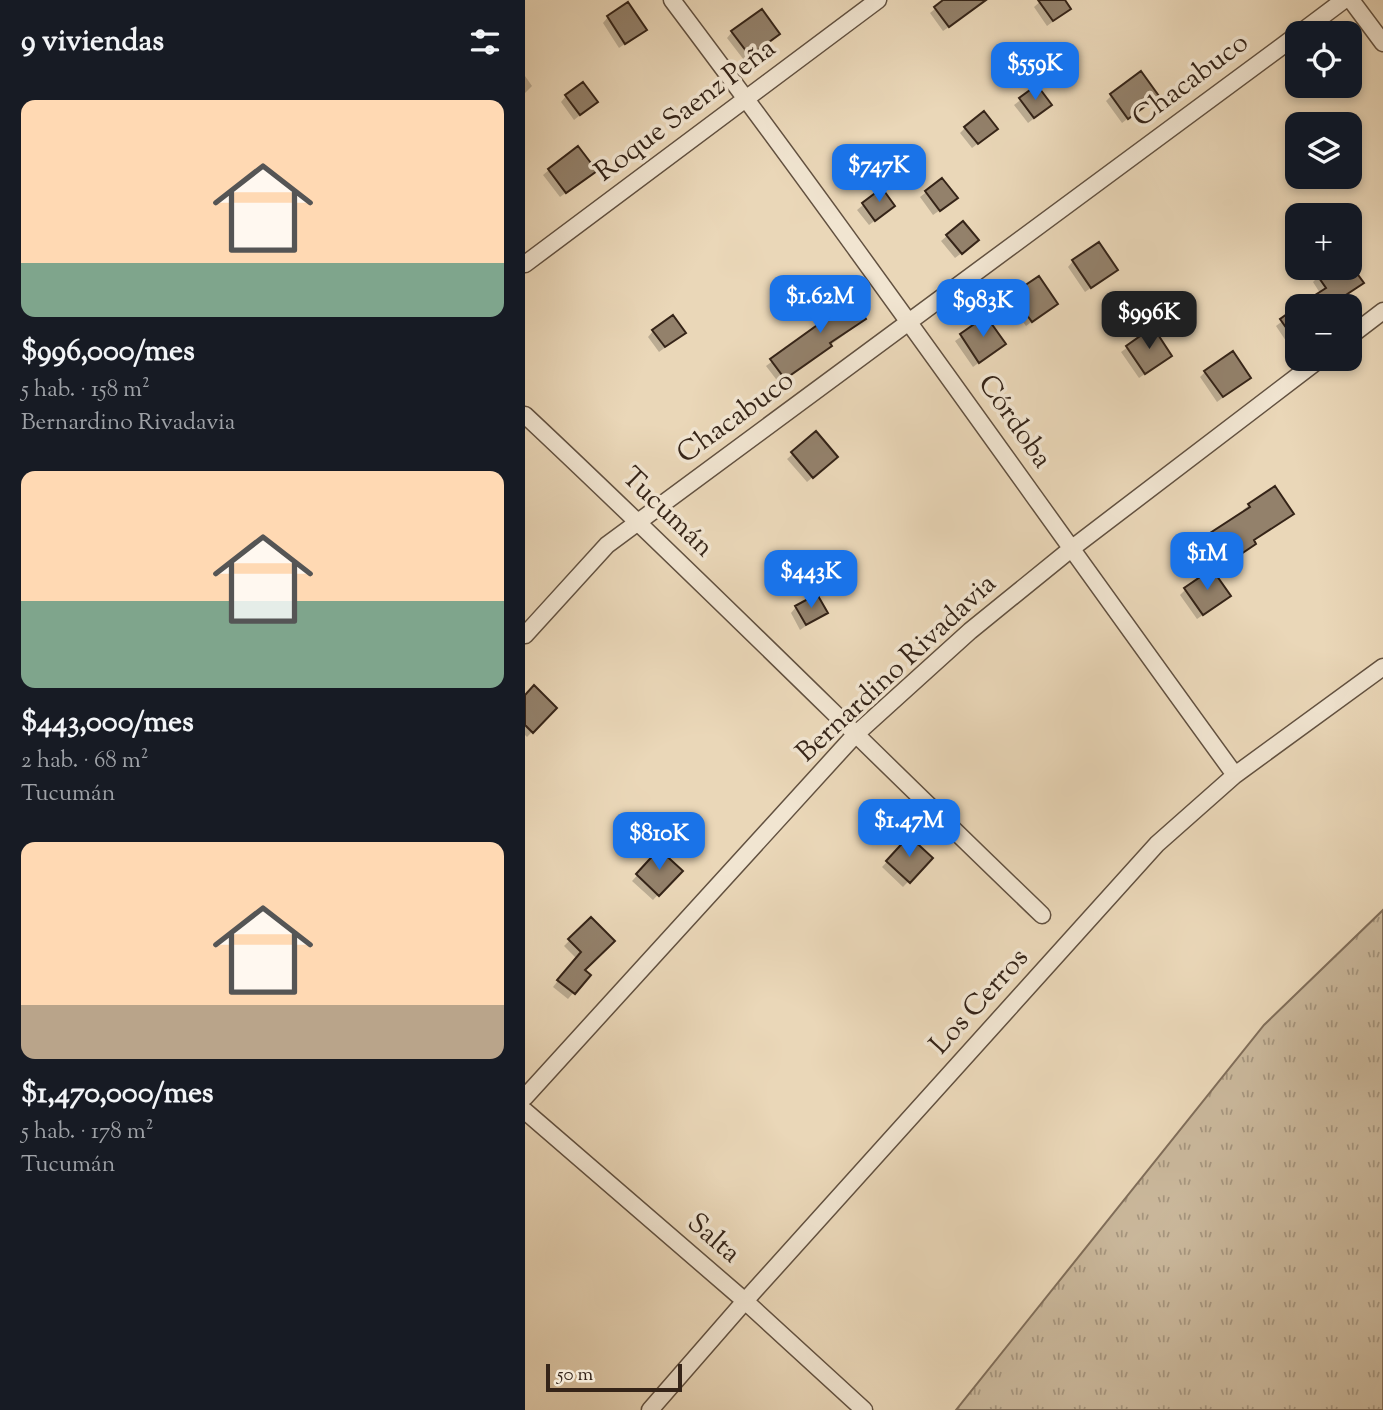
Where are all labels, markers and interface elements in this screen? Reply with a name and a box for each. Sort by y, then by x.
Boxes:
text: 9 viviendas [21,21,164,64]
map controls [1285,21,1362,371]
button: locate [1285,21,1362,98]
icon: filters [466,23,504,61]
street label: Chacabuco [1125,24,1257,138]
street label: Roque Saenz Peña [587,30,785,192]
pin: $559K [986,42,1084,102]
text: $559K [1007,48,1063,81]
button: layers [1285,112,1362,189]
pin: $747K [830,144,928,204]
icon: home [200,145,326,271]
text: $747K [848,150,910,183]
button: + [1285,203,1362,280]
pin: $1.62M [763,276,877,335]
pin: $983K [934,280,1032,339]
text: $1.62M [786,281,854,314]
text: $983K [953,285,1013,318]
pin: $996K [1100,292,1198,351]
button: − [1285,294,1362,371]
text: $996K [1118,297,1180,330]
text: $996,000/mes [21,331,195,374]
street label: Chacabuco [669,362,803,474]
street label: Córdoba [967,367,1061,477]
text: 5 hab. · 158 m² [21,374,150,407]
text: Bernardino Rivadavia [21,407,235,440]
street label: Tucumán [612,459,722,567]
icon: home [200,516,326,642]
pin: $1M [1173,532,1241,592]
text: $1M [1186,538,1228,571]
pin: $443K [762,550,860,610]
text: $443K [780,556,842,589]
street label: Bernardino Rivadavia [788,565,1006,773]
text: $443,000/mes [21,702,194,745]
text: 2 hab. · 68 m² [21,745,149,778]
text: Tucumán [21,778,115,811]
pin: $1.47M [852,800,966,859]
text: $1.47M [874,805,944,838]
pin: $810K [610,812,708,872]
text: $810K [629,818,689,851]
icon: home [200,887,326,1013]
street label: Los Cerros [921,940,1039,1064]
text: $1,470,000/mes [21,1073,214,1116]
text: 5 hab. · 178 m² [21,1116,154,1149]
text: Tucumán [21,1149,115,1182]
street label: Salta [677,1204,749,1274]
scale bar [546,1361,683,1393]
text: 50 m [557,1362,593,1389]

